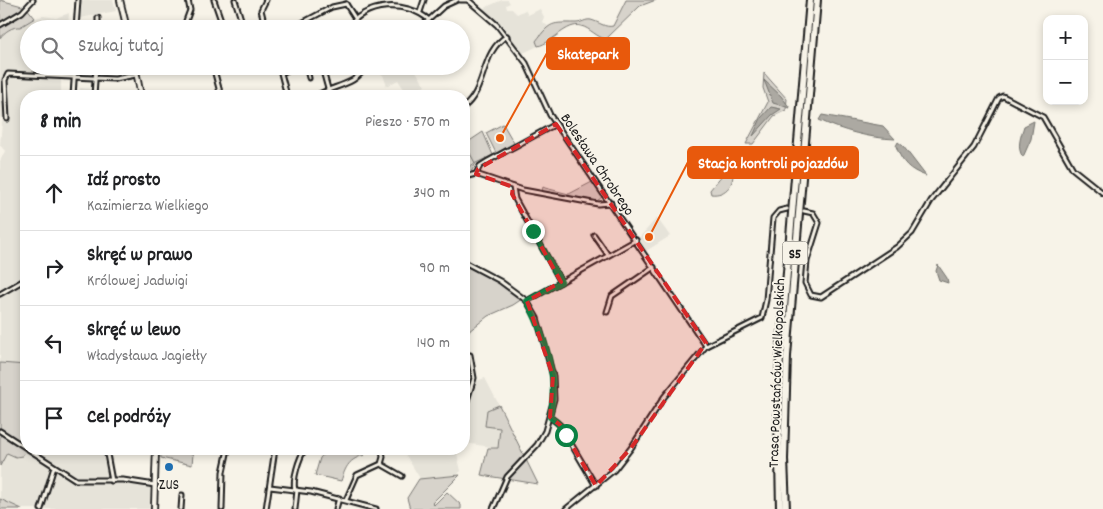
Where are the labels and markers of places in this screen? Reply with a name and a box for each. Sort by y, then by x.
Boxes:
callout: Skatepark [547,38,629,69]
callout: Stacja kontroli pojazdów [688,147,858,178]
marker: ZUS [163,461,175,473]
place label: ZUS [159,475,179,497]

